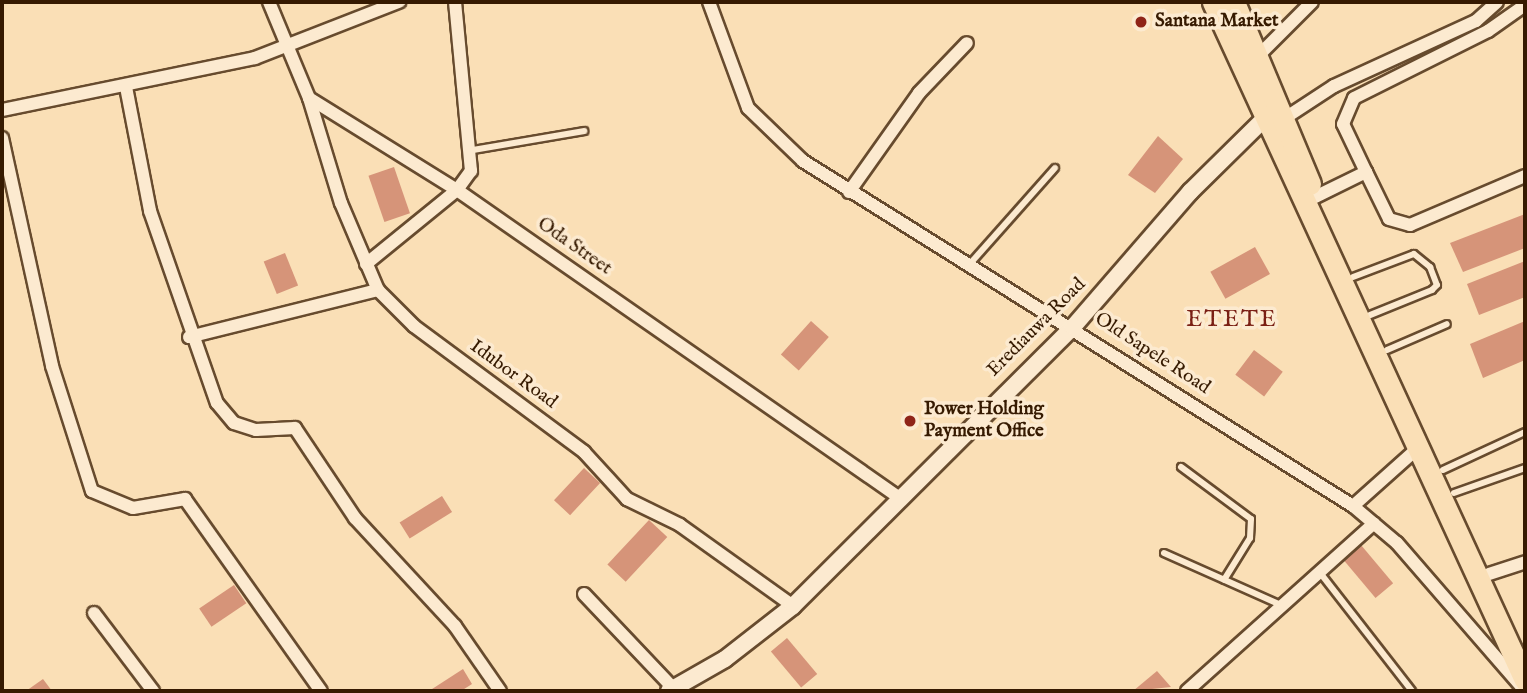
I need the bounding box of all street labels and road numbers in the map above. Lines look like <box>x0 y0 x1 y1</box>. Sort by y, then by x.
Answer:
street label: Oda Street <box>532 213 616 281</box>
street label: Erediauwa Road <box>983 274 1091 382</box>
street label: Old Sapele Road <box>1090 308 1214 400</box>
street label: Idubor Road <box>465 336 561 414</box>

